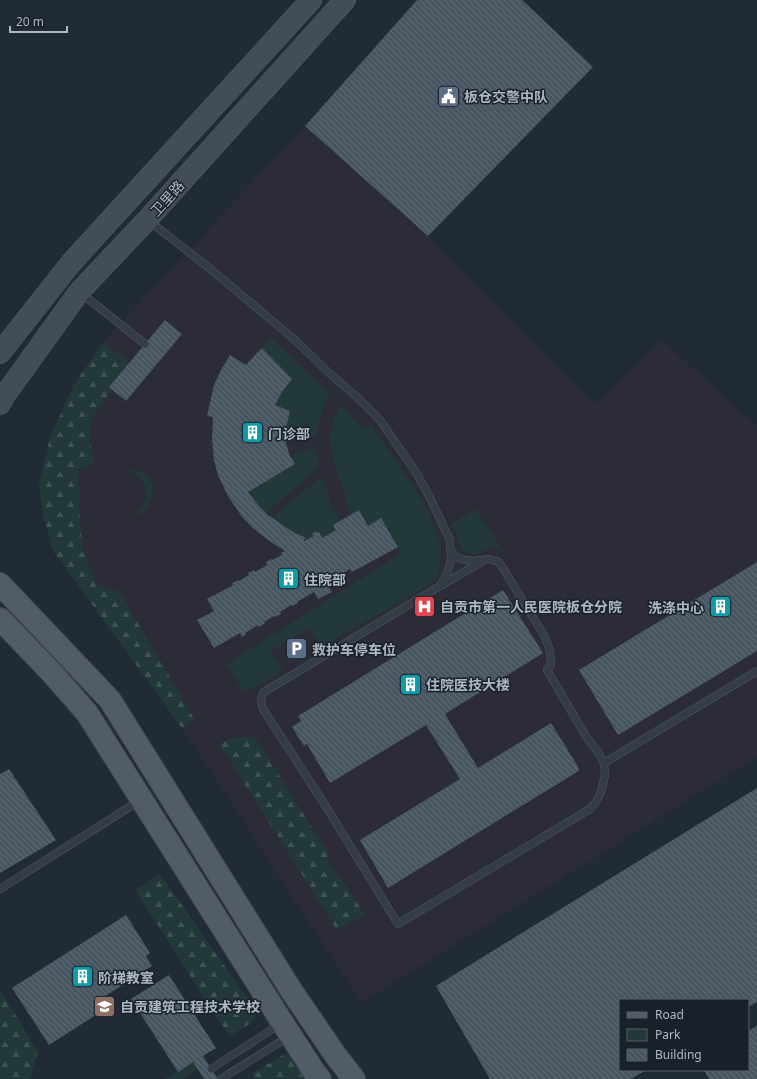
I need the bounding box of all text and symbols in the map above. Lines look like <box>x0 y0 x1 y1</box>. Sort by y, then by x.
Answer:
scale bar <box>10 8 67 34</box>
text: 20 m <box>16 13 44 30</box>
public building icon: 板仓交警中队 <box>435 83 461 109</box>
place label: 板仓交警中队 <box>464 87 548 106</box>
street label: 卫里路 <box>146 176 188 220</box>
building icon: 门诊部 <box>239 420 265 446</box>
place label: 门诊部 <box>268 424 310 443</box>
building icon: 住院部 <box>275 566 301 592</box>
place label: 住院部 <box>304 570 346 589</box>
hospital icon: 自贡市第一人民医院板仓分院 <box>412 593 438 619</box>
building icon: 洗涤中心 <box>707 594 733 620</box>
place label: 自贡市第一人民医院板仓分院 <box>440 597 622 616</box>
place label: 洗涤中心 <box>648 598 704 617</box>
parking icon: 救护车停车位 <box>283 636 309 662</box>
place label: 救护车停车位 <box>312 640 396 659</box>
building icon: 住院医技大楼 <box>398 671 424 697</box>
place label: 住院医技大楼 <box>426 675 510 694</box>
building icon: 阶梯教室 <box>69 964 95 990</box>
place label: 阶梯教室 <box>98 968 154 987</box>
school or university icon: 自贡建筑工程技术学校 <box>91 993 117 1019</box>
place label: 自贡建筑工程技术学校 <box>120 997 260 1016</box>
legend <box>619 999 749 1071</box>
text: Road <box>655 1006 684 1023</box>
text: Park <box>655 1026 681 1043</box>
text: Building <box>655 1046 702 1063</box>

